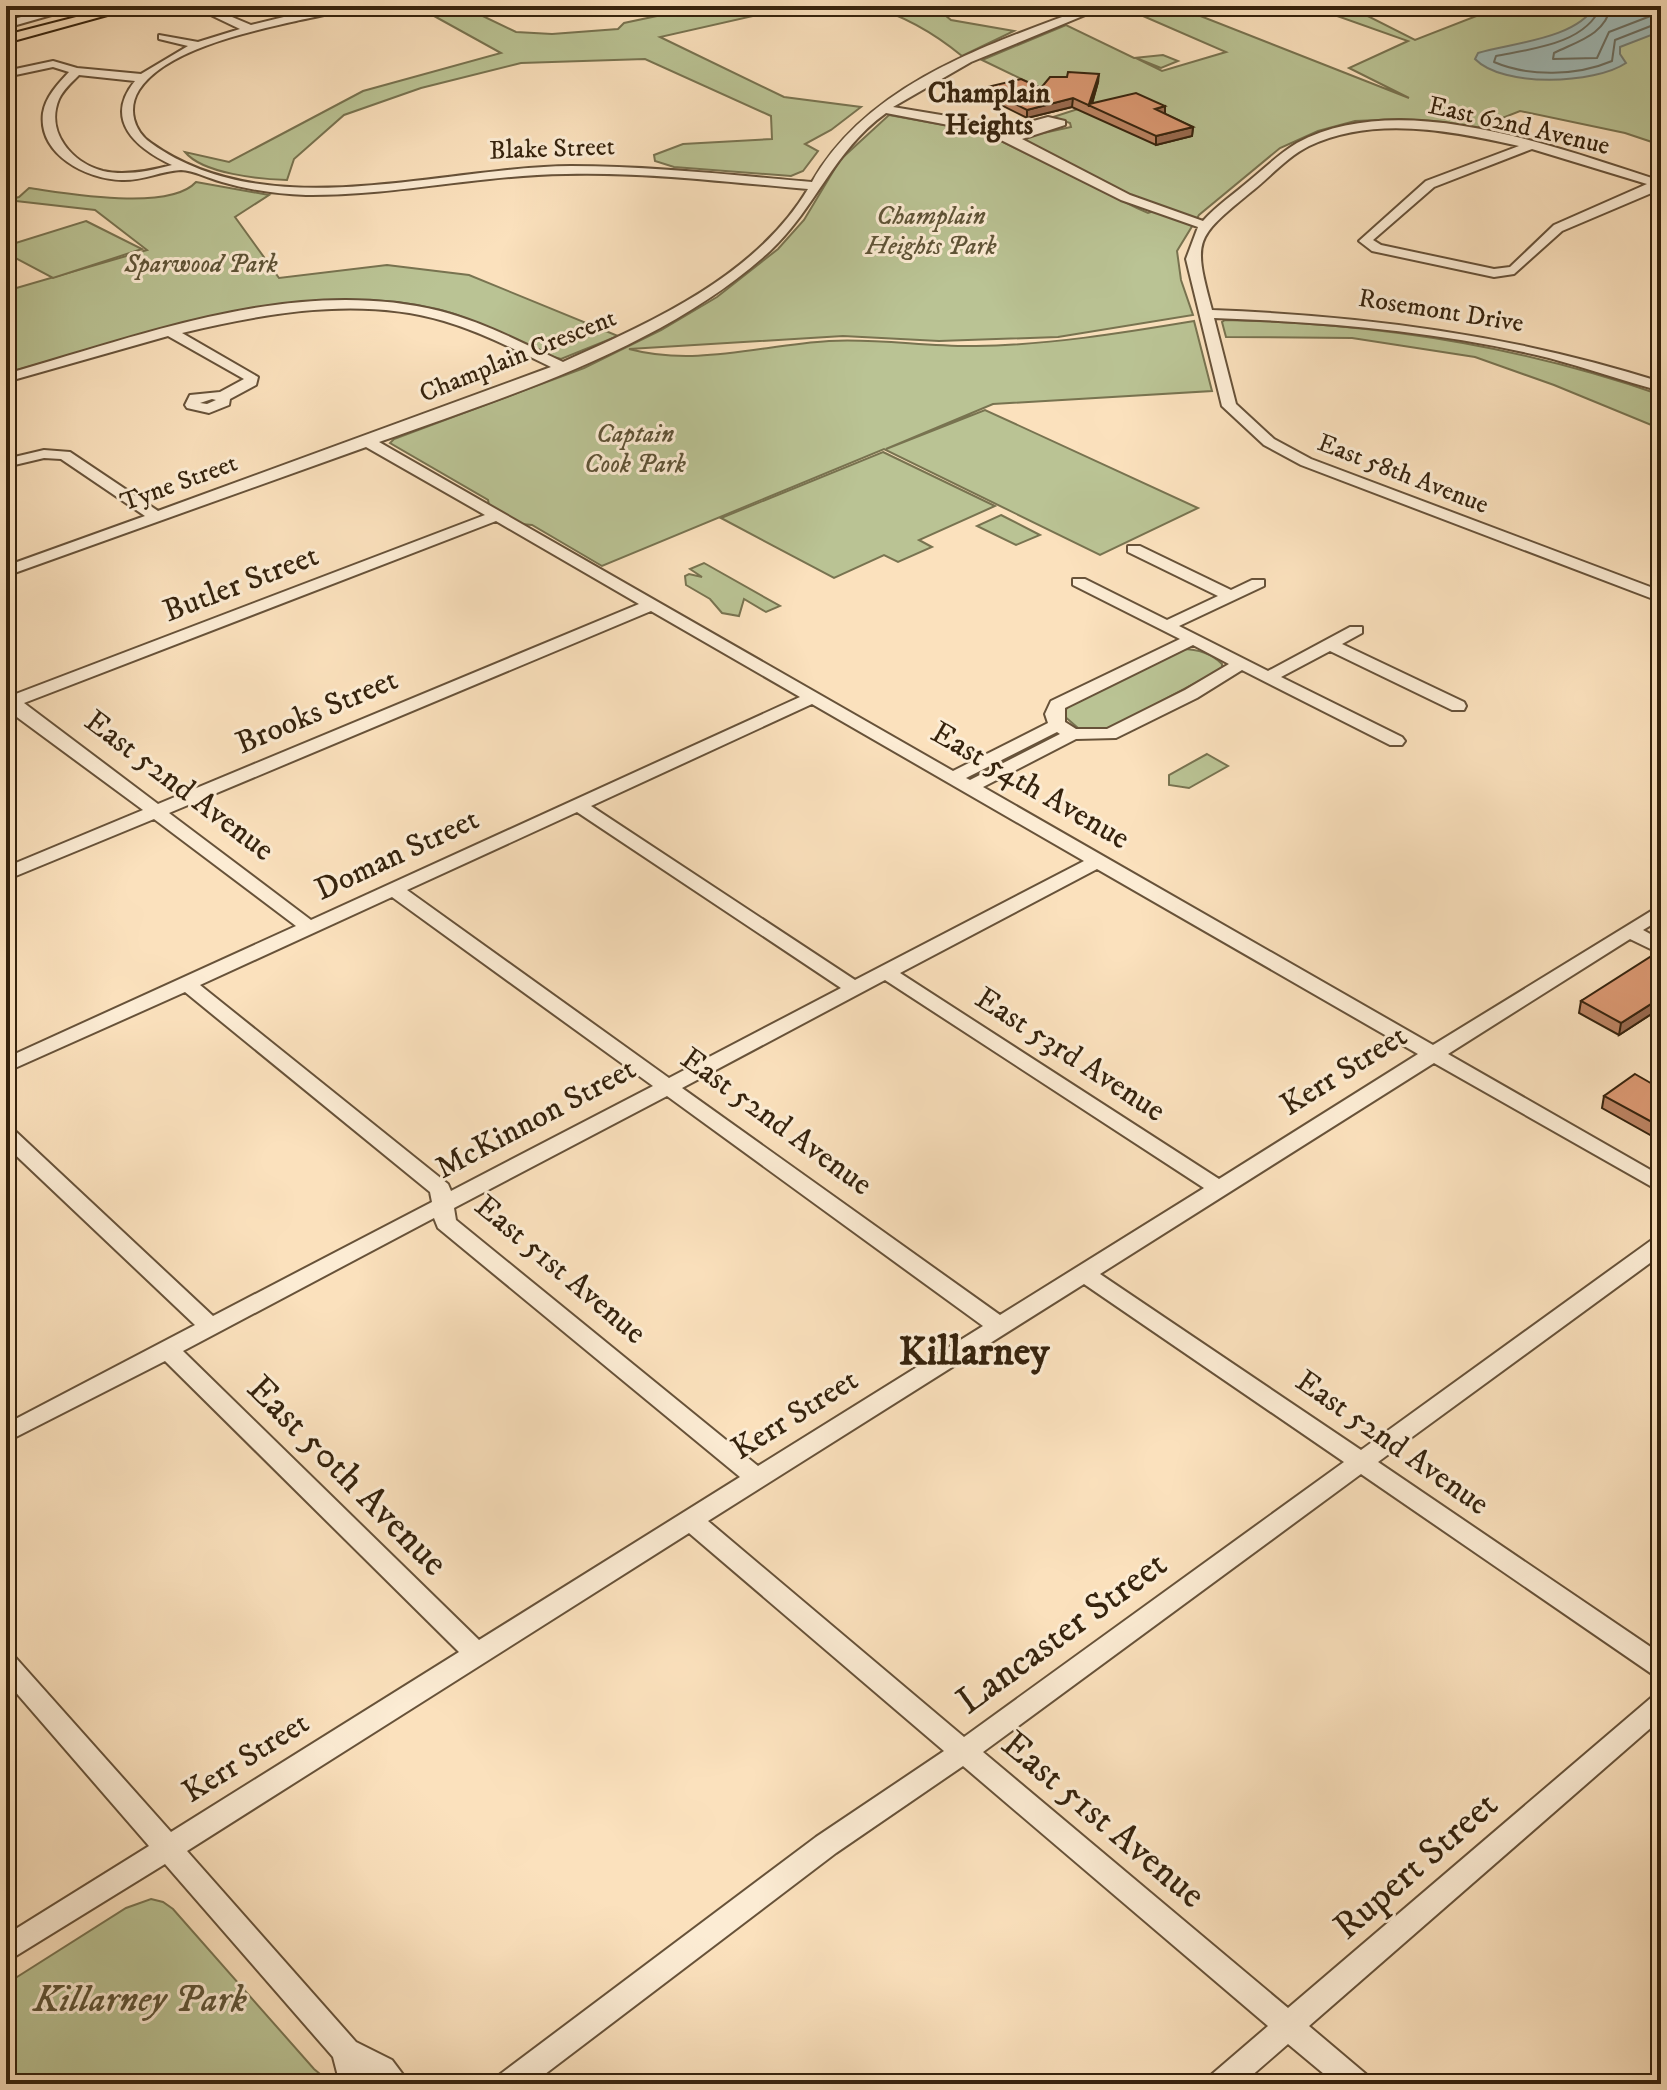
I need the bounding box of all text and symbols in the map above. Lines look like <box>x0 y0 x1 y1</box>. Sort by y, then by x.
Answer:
district label: Champlain Heights <box>928 76 1051 143</box>
street label: East 62nd Avenue <box>1425 89 1613 163</box>
street label: Blake Street <box>489 130 615 168</box>
park label: Champlain Heights Park <box>864 200 997 263</box>
park label: Sparwood Park <box>123 248 278 281</box>
street label: Rosemont Drive <box>1356 282 1526 340</box>
street label: Champlain Crescent <box>415 302 621 410</box>
park label: Captain Cook Park <box>584 418 686 481</box>
street label: East 58th Avenue <box>1313 426 1493 522</box>
street label: Tyne Street <box>116 447 242 519</box>
street label: Butler Street <box>158 536 324 632</box>
street label: Brooks Street <box>230 660 404 764</box>
street label: East 52nd Avenue <box>76 702 282 870</box>
street label: East 54th Avenue <box>924 713 1136 859</box>
street label: Doman Street <box>309 800 485 910</box>
street label: East 53rd Avenue <box>967 979 1173 1131</box>
street label: Kerr Street <box>1273 1016 1415 1126</box>
street label: East 52nd Avenue <box>672 1039 880 1205</box>
street label: McKinnon Street <box>429 1049 643 1189</box>
street label: East 51st Avenue <box>466 1187 654 1353</box>
district label: Killarney <box>899 1328 1050 1378</box>
street label: Kerr Street <box>724 1360 866 1470</box>
street label: East 52nd Avenue <box>1287 1361 1497 1525</box>
street label: East 50th Avenue <box>236 1365 458 1587</box>
street label: Lancaster Street <box>947 1541 1177 1725</box>
street label: Kerr Street <box>175 1703 317 1813</box>
street label: East 51st Avenue <box>991 1721 1215 1919</box>
street label: Rupert Street <box>1324 1781 1508 1951</box>
park label: Killarney Park <box>31 1976 247 2024</box>

